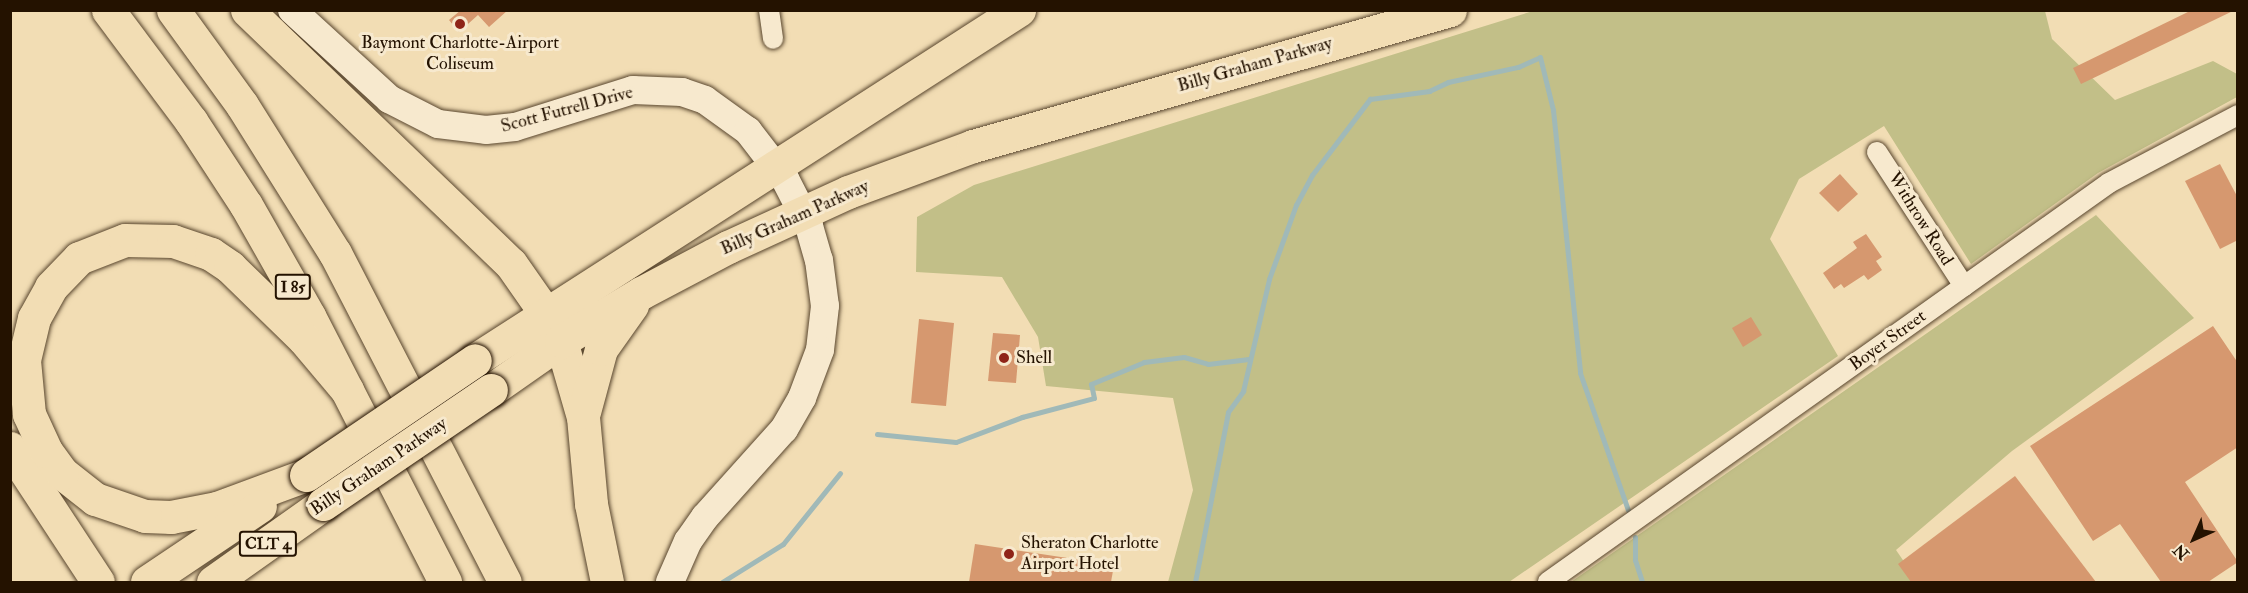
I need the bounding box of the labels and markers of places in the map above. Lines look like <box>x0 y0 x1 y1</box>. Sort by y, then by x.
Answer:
marker: Baymont Charlotte-Airport Coliseum <box>453 17 467 31</box>
place label: Baymont Charlotte-Airport Coliseum <box>361 33 559 76</box>
place label: Shell <box>1016 347 1052 369</box>
marker: Shell <box>997 351 1011 365</box>
place label: Sheraton Charlotte Airport Hotel <box>1021 533 1159 576</box>
marker: Sheraton Charlotte Airport Hotel <box>1002 547 1016 561</box>

